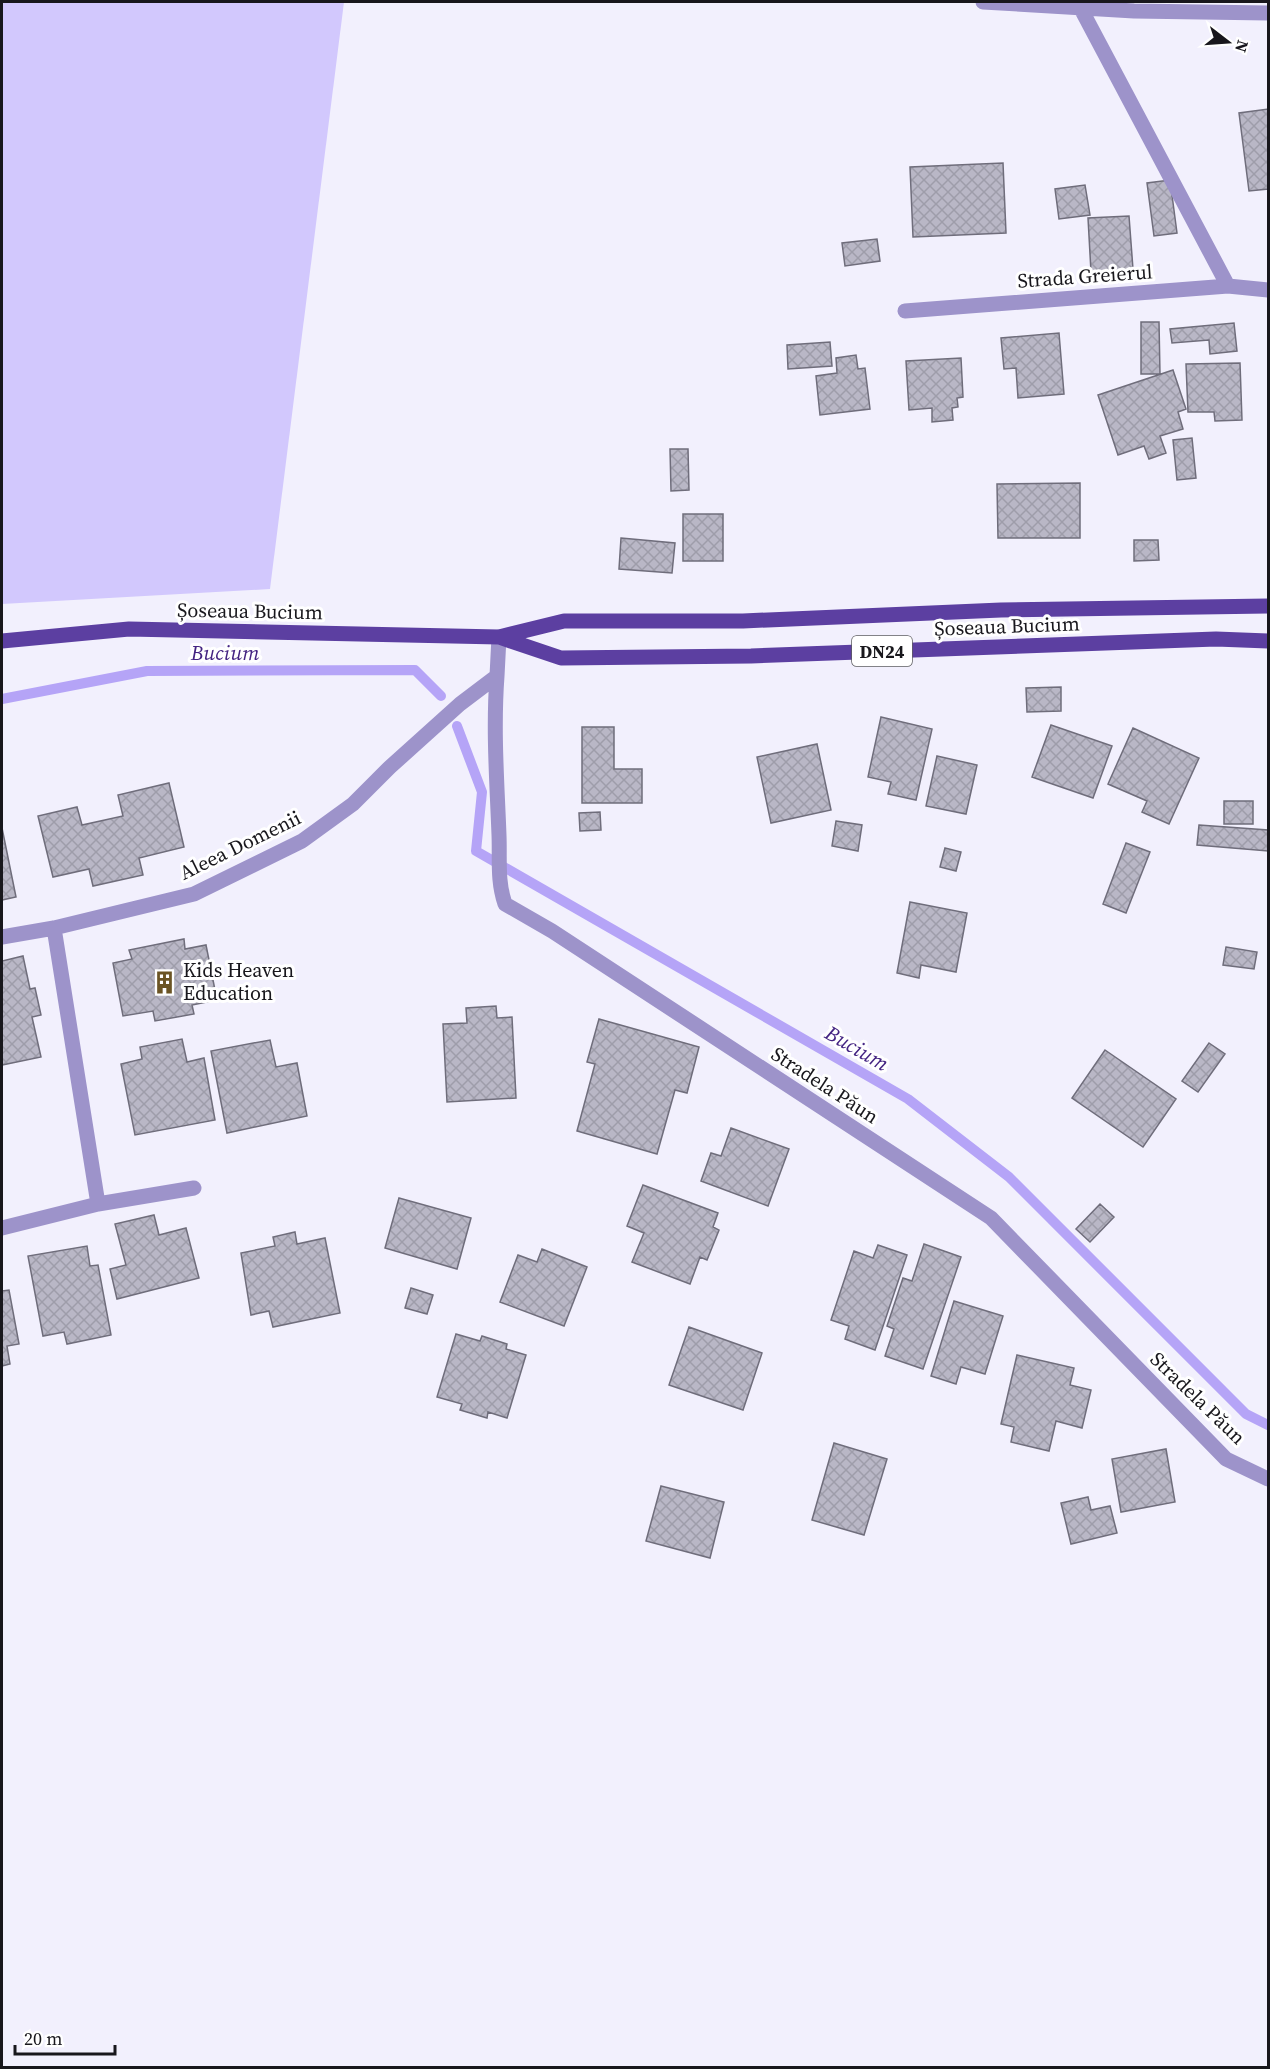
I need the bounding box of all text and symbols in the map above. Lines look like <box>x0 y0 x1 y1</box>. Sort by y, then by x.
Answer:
north arrow <box>1198 12 1258 72</box>
text: N <box>1230 38 1255 56</box>
street label: Strada Greierul <box>1017 257 1153 295</box>
street label: Șoseaua Bucium <box>177 596 323 626</box>
street label: Șoseaua Bucium <box>934 609 1080 643</box>
road number: DN24 <box>852 636 912 666</box>
water label: Bucium <box>190 638 259 667</box>
street label: Aleea Domenii <box>175 804 305 886</box>
place label: Kids Heaven Education <box>183 956 294 1007</box>
building icon: Kids Heaven Education <box>152 969 178 995</box>
water label: Bucium <box>819 1018 894 1078</box>
street label: Stradela Păun <box>766 1040 884 1130</box>
street label: Stradela Păun <box>1144 1345 1252 1451</box>
scale bar <box>15 2018 116 2056</box>
text: 20 m <box>24 2026 62 2051</box>

